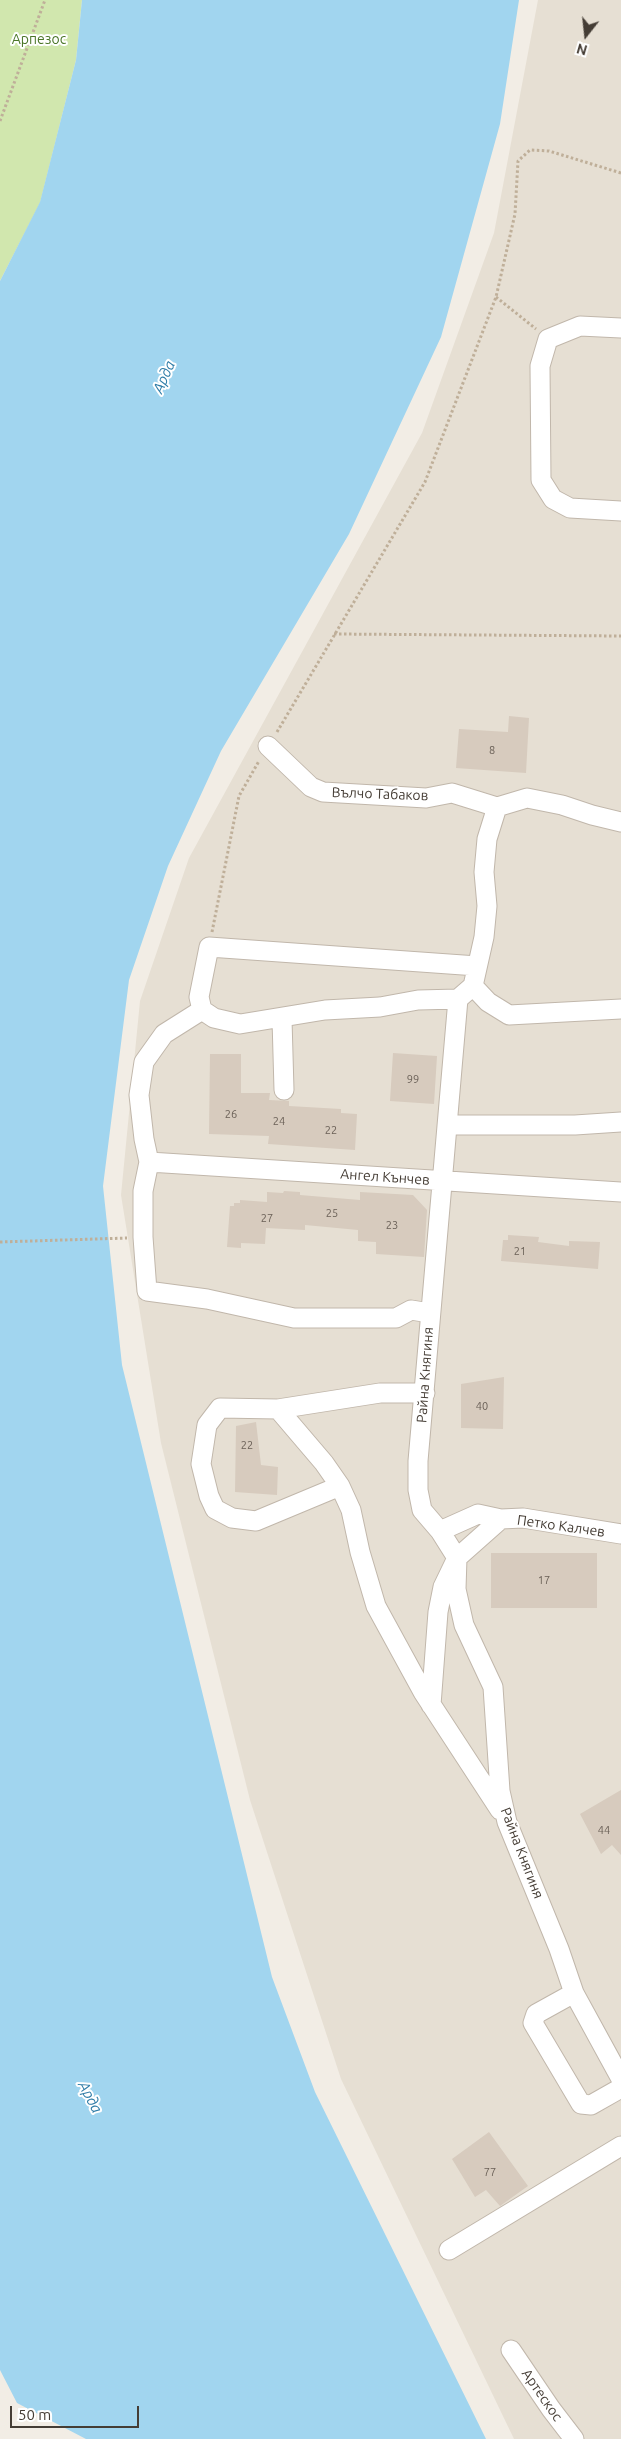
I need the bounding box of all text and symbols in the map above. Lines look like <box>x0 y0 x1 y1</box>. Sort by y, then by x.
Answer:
north arrow <box>561 10 611 60</box>
park label: Арпезос <box>12 31 66 47</box>
text: N <box>575 40 589 59</box>
water label: Арда <box>149 358 179 396</box>
house number: 8 <box>489 743 495 757</box>
street label: Вълчо Табаков <box>331 784 429 804</box>
house number: 99 <box>407 1072 419 1086</box>
house number: 26 <box>225 1107 237 1121</box>
house number: 24 <box>273 1114 285 1128</box>
house number: 22 <box>325 1123 337 1137</box>
street label: Ангел Кънчев <box>340 1165 430 1189</box>
house number: 25 <box>326 1206 338 1220</box>
house number: 27 <box>261 1211 273 1225</box>
house number: 23 <box>386 1218 398 1232</box>
house number: 21 <box>514 1244 526 1258</box>
street label: Райна Княгиня <box>413 1326 437 1424</box>
house number: 40 <box>476 1399 488 1413</box>
house number: 22 <box>241 1438 253 1452</box>
street label: Петко Калчев <box>516 1512 606 1540</box>
house number: 17 <box>538 1573 550 1587</box>
street label: Райна Княгиня <box>497 1805 547 1901</box>
house number: 44 <box>598 1823 610 1837</box>
water label: Арда <box>74 2078 106 2116</box>
house number: 77 <box>484 2165 496 2179</box>
street label: Артескос <box>518 2366 566 2424</box>
scale bar <box>12 2396 141 2428</box>
text: 50 m <box>18 2406 51 2423</box>

